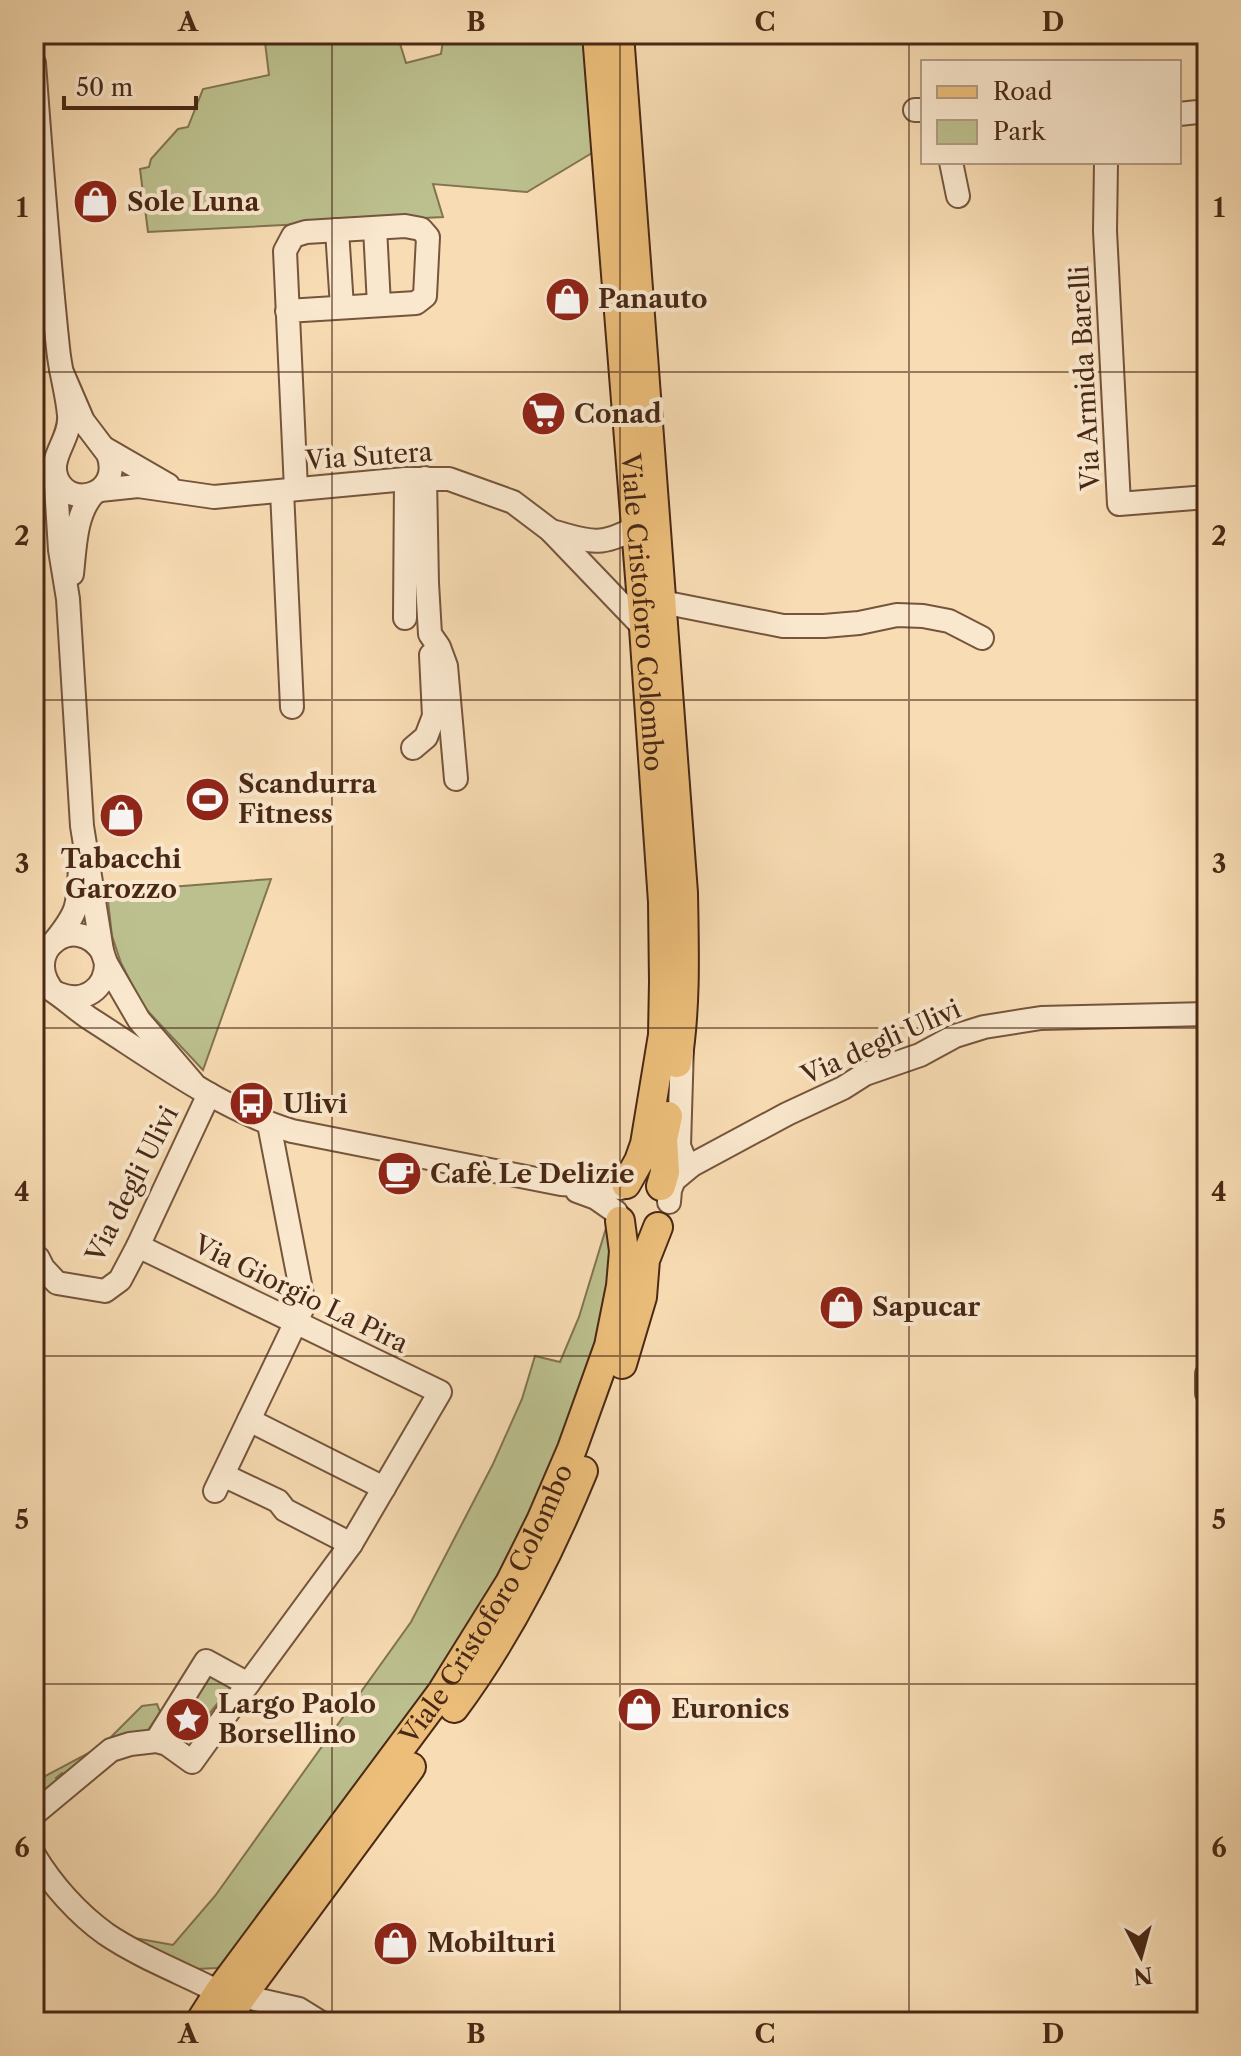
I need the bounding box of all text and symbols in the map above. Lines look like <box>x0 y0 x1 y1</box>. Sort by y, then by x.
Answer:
text: A <box>177 6 199 38</box>
text: B <box>466 6 486 38</box>
text: C <box>755 6 775 38</box>
text: D <box>1042 6 1064 38</box>
scale bar <box>64 60 196 110</box>
legend <box>921 60 1181 164</box>
text: 50 m <box>76 73 133 102</box>
text: Road <box>993 77 1053 106</box>
text: Park <box>993 117 1046 146</box>
shop icon: Sole Luna <box>72 178 120 226</box>
place label: Sole Luna <box>127 186 260 218</box>
text: 1 <box>16 192 28 224</box>
text: 1 <box>1213 192 1225 224</box>
street label: Via Armida Barelli <box>1063 265 1107 492</box>
shop icon: Panauto <box>543 275 591 323</box>
place label: Panauto <box>598 283 707 315</box>
supermarket icon: Conad <box>519 390 567 438</box>
place label: Conad <box>574 398 662 430</box>
street label: Via Sutera <box>304 436 434 476</box>
street label: Viale Cristoforo Colombo <box>614 451 670 772</box>
text: 2 <box>14 520 30 552</box>
text: 2 <box>1211 520 1227 552</box>
place label: Scandurra Fitness <box>238 768 378 830</box>
sports icon: Scandurra Fitness <box>183 775 231 823</box>
shop icon: Tabacchi Garozzo <box>97 792 145 840</box>
place label: Tabacchi Garozzo <box>61 843 181 905</box>
text: 3 <box>15 848 29 880</box>
text: 3 <box>1212 848 1226 880</box>
street label: Via degli Ulivi <box>795 993 966 1092</box>
bus stop icon: Ulivi <box>228 1080 276 1128</box>
place label: Ulivi <box>283 1088 348 1120</box>
street label: Via degli Ulivi <box>78 1100 185 1268</box>
cafe icon: Cafè Le Delizie <box>375 1150 423 1198</box>
place label: Cafè Le Delizie <box>430 1158 635 1190</box>
text: 4 <box>14 1176 30 1208</box>
text: 4 <box>1211 1176 1227 1208</box>
street label: Via Giorgio La Pira <box>188 1228 413 1360</box>
shop icon: Sapucar <box>817 1283 865 1331</box>
place label: Sapucar <box>872 1291 981 1323</box>
street label: Viale Cristoforo Colombo <box>392 1459 580 1751</box>
text: 5 <box>15 1504 29 1536</box>
text: 5 <box>1212 1504 1226 1536</box>
shop icon: Euronics <box>616 1685 664 1733</box>
place label: Largo Paolo Borsellino <box>218 1688 376 1750</box>
place label: Euronics <box>671 1693 789 1725</box>
place icon: Largo Paolo Borsellino <box>163 1695 211 1743</box>
text: 6 <box>14 1832 30 1864</box>
text: 6 <box>1211 1832 1227 1864</box>
north arrow <box>1101 1916 1181 1996</box>
shop icon: Mobilturi <box>372 1919 420 1967</box>
place label: Mobilturi <box>427 1927 556 1959</box>
text: N <box>1132 1961 1154 1990</box>
text: A <box>177 2018 199 2050</box>
text: B <box>466 2018 486 2050</box>
text: C <box>755 2018 775 2050</box>
text: D <box>1042 2018 1064 2050</box>

